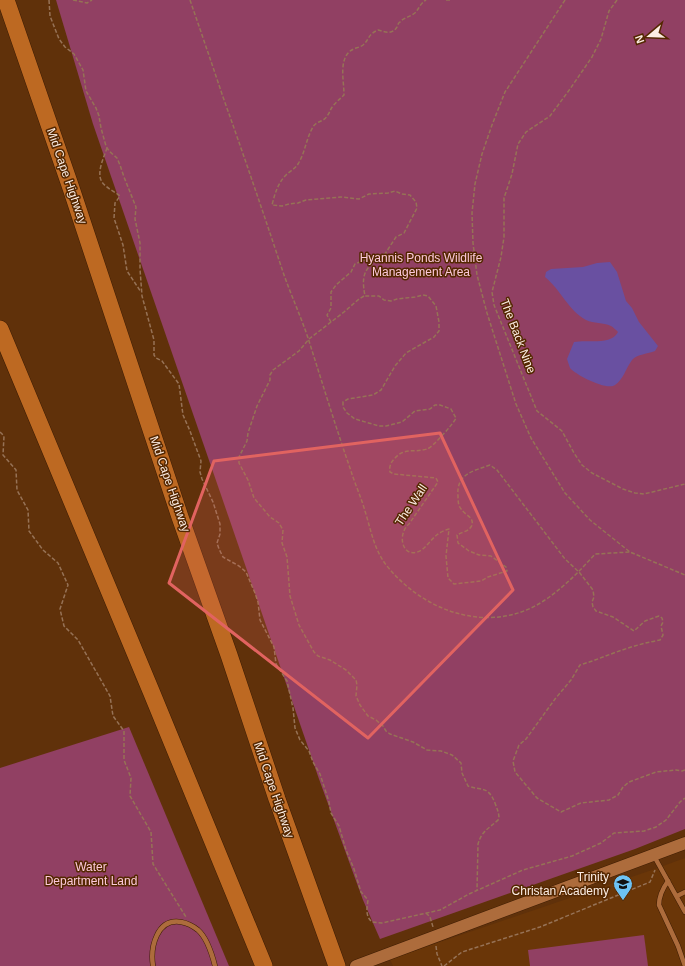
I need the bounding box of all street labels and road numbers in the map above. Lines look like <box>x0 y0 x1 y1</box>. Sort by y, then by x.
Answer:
street label: Mid Cape Highway <box>44 126 90 226</box>
street label: The Back Nine <box>497 297 539 376</box>
street label: Mid Cape Highway <box>147 434 193 534</box>
street label: The Wall <box>392 482 430 528</box>
street label: Mid Cape Highway <box>251 740 297 840</box>

